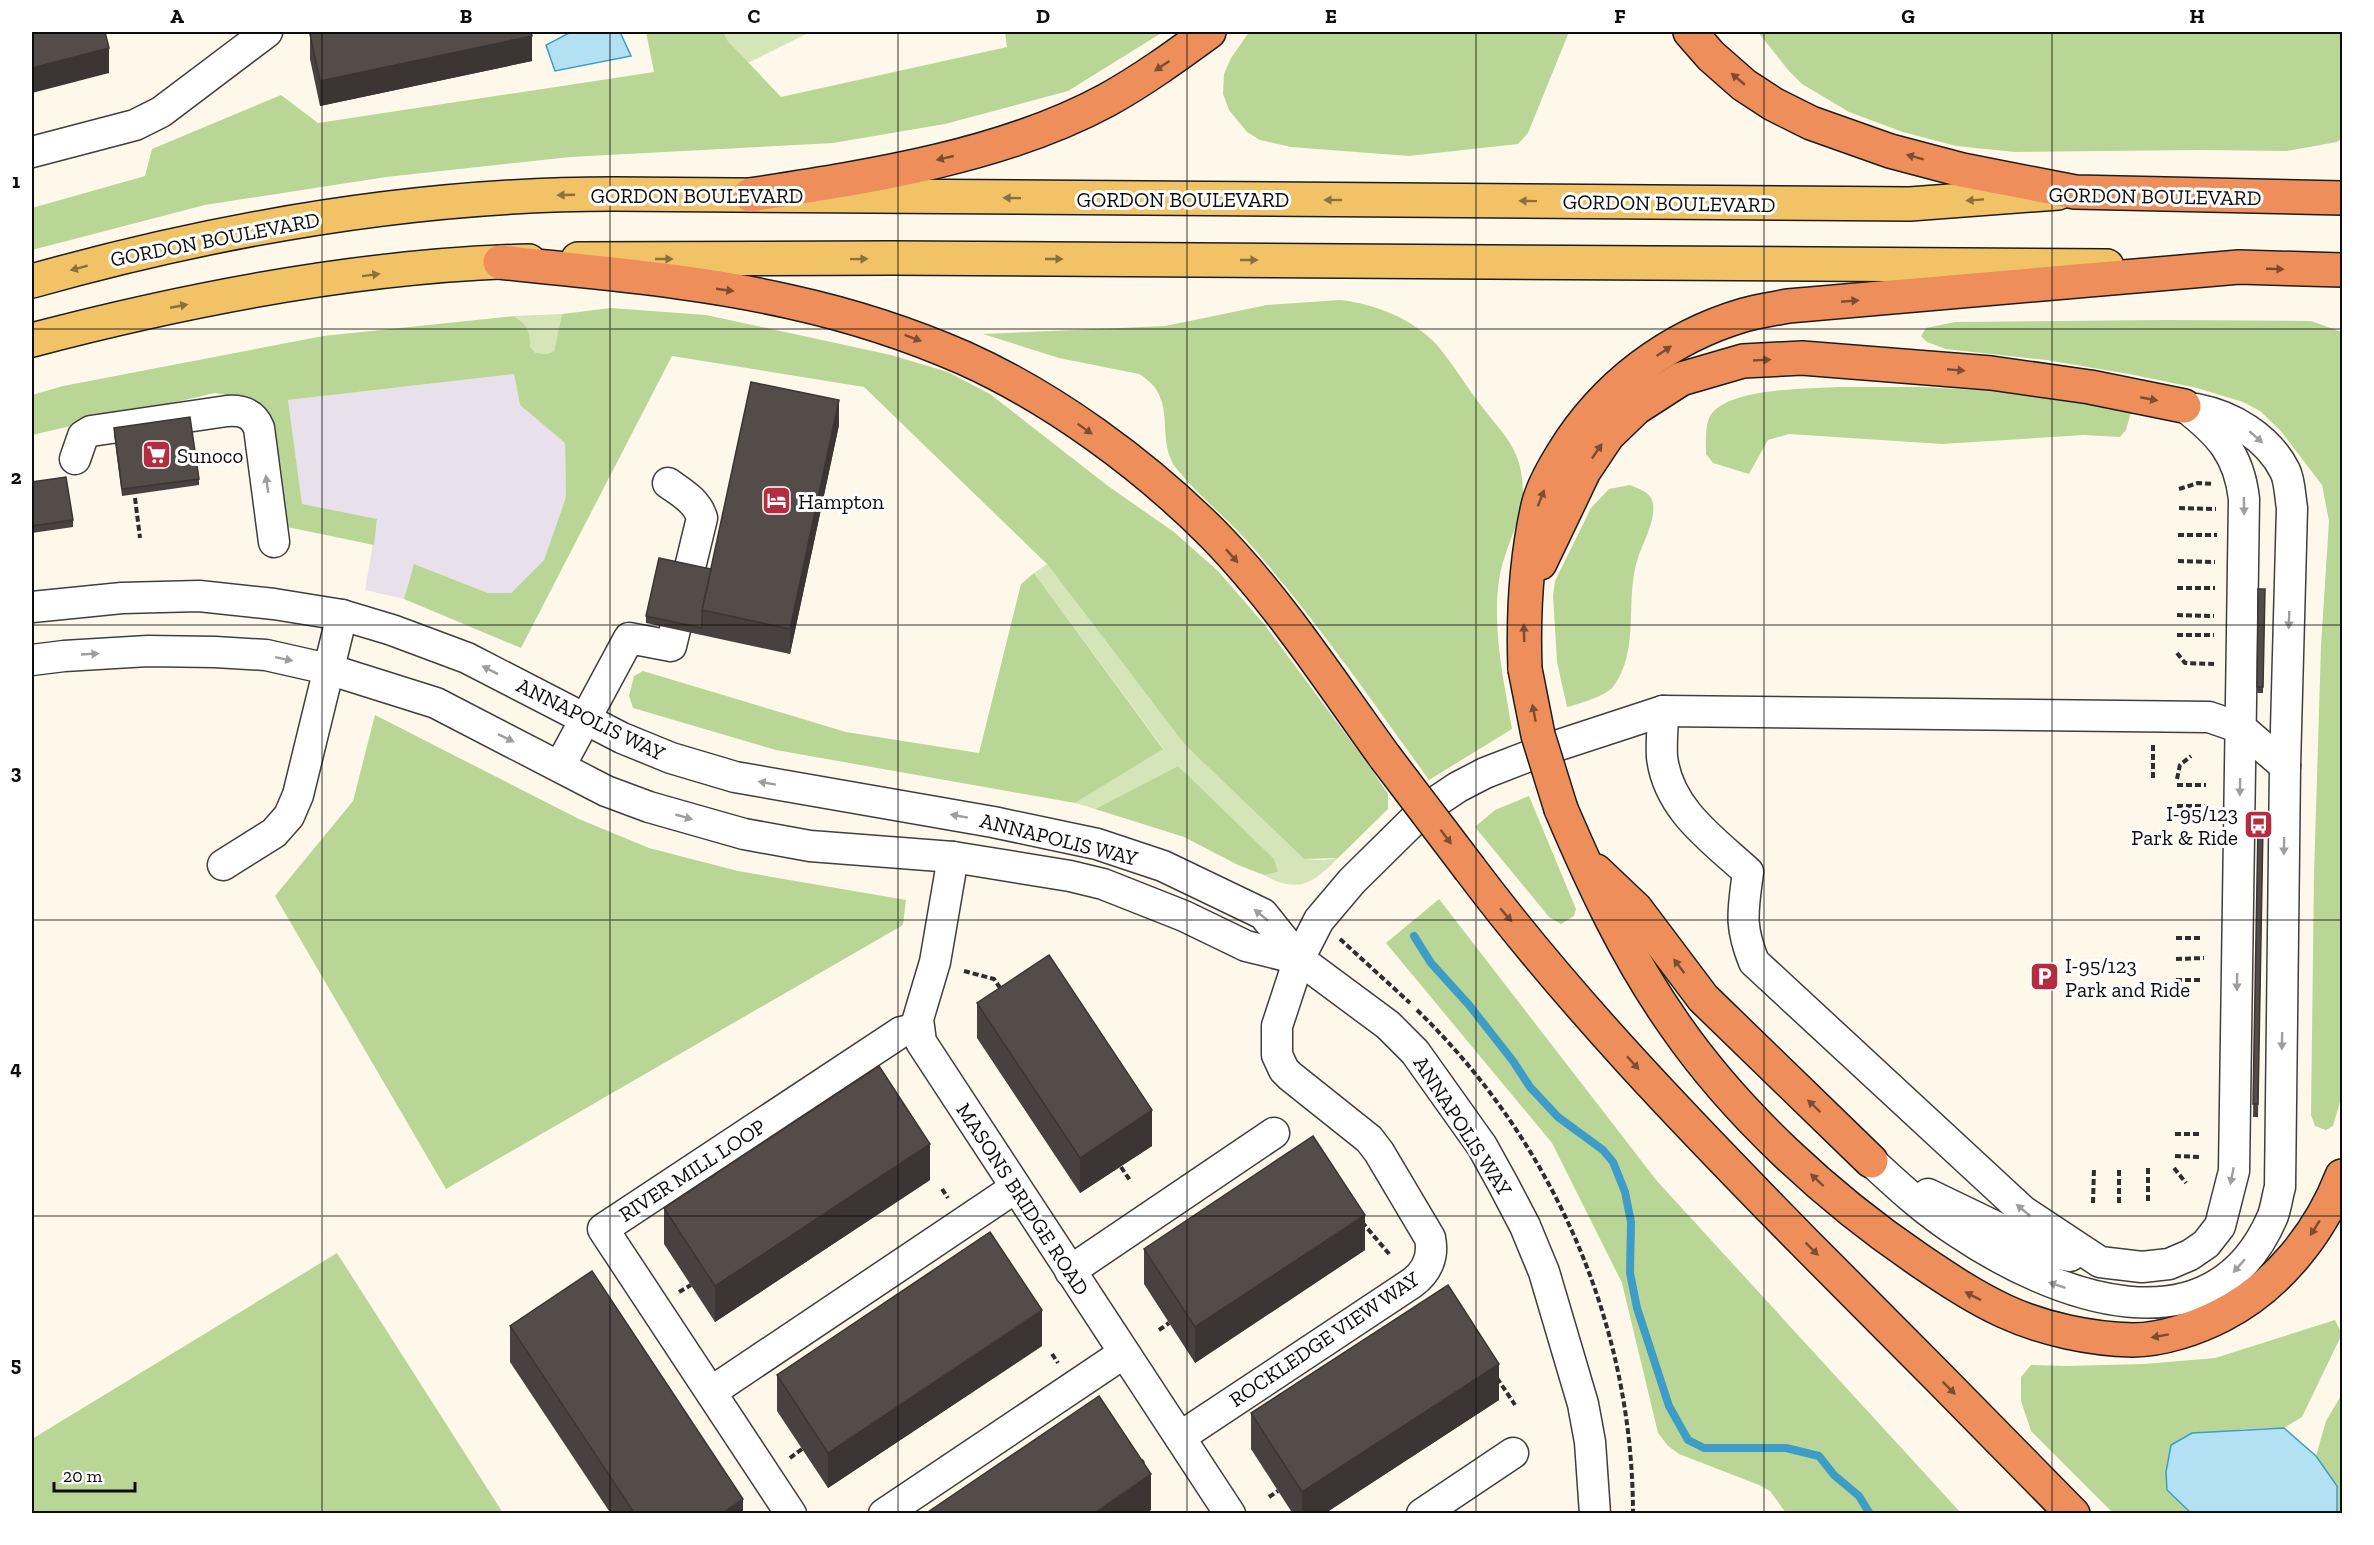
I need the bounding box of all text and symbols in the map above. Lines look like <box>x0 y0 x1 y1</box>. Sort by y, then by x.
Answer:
text: A <box>170 4 184 28</box>
text: B <box>460 4 472 28</box>
text: C <box>748 4 761 28</box>
text: D <box>1036 4 1050 28</box>
text: E <box>1325 4 1337 28</box>
text: F <box>1614 4 1626 28</box>
text: G <box>1901 4 1915 28</box>
text: H <box>2189 4 2205 28</box>
one-way arrow <box>1154 60 1170 71</box>
one-way arrow <box>1730 73 1746 86</box>
one-way arrow <box>1906 152 1924 162</box>
one-way arrow <box>935 154 954 163</box>
text: 1 <box>12 169 20 193</box>
street label: GORDON BOULEVARD <box>2048 182 2262 210</box>
street label: GORDON BOULEVARD <box>591 183 803 208</box>
street label: GORDON BOULEVARD <box>1077 187 1289 212</box>
street label: GORDON BOULEVARD <box>1562 189 1776 217</box>
one-way arrow <box>556 191 575 200</box>
one-way arrow <box>1002 193 1021 202</box>
one-way arrow <box>1323 195 1342 205</box>
one-way arrow <box>1965 195 1984 204</box>
one-way arrow <box>1518 197 1537 206</box>
street label: GORDON BOULEVARD <box>108 206 322 272</box>
one-way arrow <box>654 254 673 264</box>
one-way arrow <box>849 254 868 263</box>
one-way arrow <box>1044 254 1063 264</box>
one-way arrow <box>1239 255 1258 265</box>
one-way arrow <box>70 264 88 273</box>
one-way arrow <box>2266 264 2285 273</box>
one-way arrow <box>362 270 381 279</box>
one-way arrow <box>715 286 734 295</box>
one-way arrow <box>1840 296 1859 305</box>
one-way arrow <box>169 301 188 310</box>
one-way arrow <box>905 334 923 344</box>
one-way arrow <box>1656 346 1672 357</box>
one-way arrow <box>1752 355 1771 364</box>
one-way arrow <box>1947 365 1966 375</box>
one-way arrow <box>2140 395 2159 404</box>
one-way arrow <box>1077 423 1093 435</box>
one-way arrow <box>2248 430 2263 443</box>
supermarket icon: Sunoco <box>140 439 172 471</box>
place label: Sunoco <box>177 443 243 468</box>
one-way arrow <box>1592 443 1603 459</box>
text: 2 <box>11 465 22 489</box>
one-way arrow <box>262 475 271 494</box>
hotel icon: Hampton <box>761 485 793 517</box>
place label: Hampton <box>798 489 884 514</box>
one-way arrow <box>1537 489 1547 507</box>
one-way arrow <box>2239 496 2249 515</box>
one-way arrow <box>1225 549 1239 563</box>
one-way arrow <box>2284 610 2294 629</box>
one-way arrow <box>1519 624 1529 643</box>
one-way arrow <box>80 650 99 659</box>
one-way arrow <box>275 655 293 665</box>
one-way arrow <box>481 666 499 676</box>
street label: ANNAPOLIS WAY <box>513 672 669 766</box>
one-way arrow <box>1529 703 1538 722</box>
one-way arrow <box>498 733 515 743</box>
text: 3 <box>11 760 22 784</box>
one-way arrow <box>2235 777 2245 796</box>
one-way arrow <box>757 778 776 787</box>
place label: I-95/123 Park & Ride <box>2131 801 2238 850</box>
street label: ANNAPOLIS WAY <box>978 807 1141 871</box>
bus stop icon: I-95/123 Park & Ride <box>2243 809 2275 841</box>
one-way arrow <box>949 811 968 820</box>
one-way arrow <box>675 813 693 822</box>
one-way arrow <box>1440 830 1452 845</box>
one-way arrow <box>2279 836 2289 855</box>
one-way arrow <box>1499 907 1512 922</box>
one-way arrow <box>1253 909 1269 922</box>
place label: I-95/123 Park and Ride <box>2065 953 2190 1002</box>
one-way arrow <box>1673 958 1685 973</box>
parking icon: I-95/123 Park and Ride <box>2028 961 2060 993</box>
one-way arrow <box>2232 972 2242 991</box>
one-way arrow <box>2277 1031 2286 1050</box>
street label: ANNAPOLIS WAY <box>1408 1051 1518 1201</box>
one-way arrow <box>1626 1055 1639 1070</box>
text: 4 <box>10 1056 22 1080</box>
street label: MASONS BRIDGE ROAD <box>951 1098 1095 1300</box>
one-way arrow <box>1806 1099 1821 1113</box>
street label: RIVER MILL LOOP <box>614 1113 770 1227</box>
one-way arrow <box>2227 1167 2236 1186</box>
one-way arrow <box>1809 1173 1824 1187</box>
one-way arrow <box>2016 1204 2031 1217</box>
one-way arrow <box>2310 1219 2321 1236</box>
one-way arrow <box>1804 1241 1818 1255</box>
one-way arrow <box>2233 1258 2246 1273</box>
street label: ROCKLEDGE VIEW WAY <box>1224 1266 1424 1412</box>
one-way arrow <box>2048 1280 2066 1289</box>
one-way arrow <box>1965 1291 1982 1301</box>
one-way arrow <box>2151 1332 2170 1341</box>
text: 5 <box>11 1352 21 1376</box>
one-way arrow <box>1941 1380 1955 1394</box>
scale bar <box>54 1455 135 1493</box>
text: 20 m <box>63 1465 103 1487</box>

